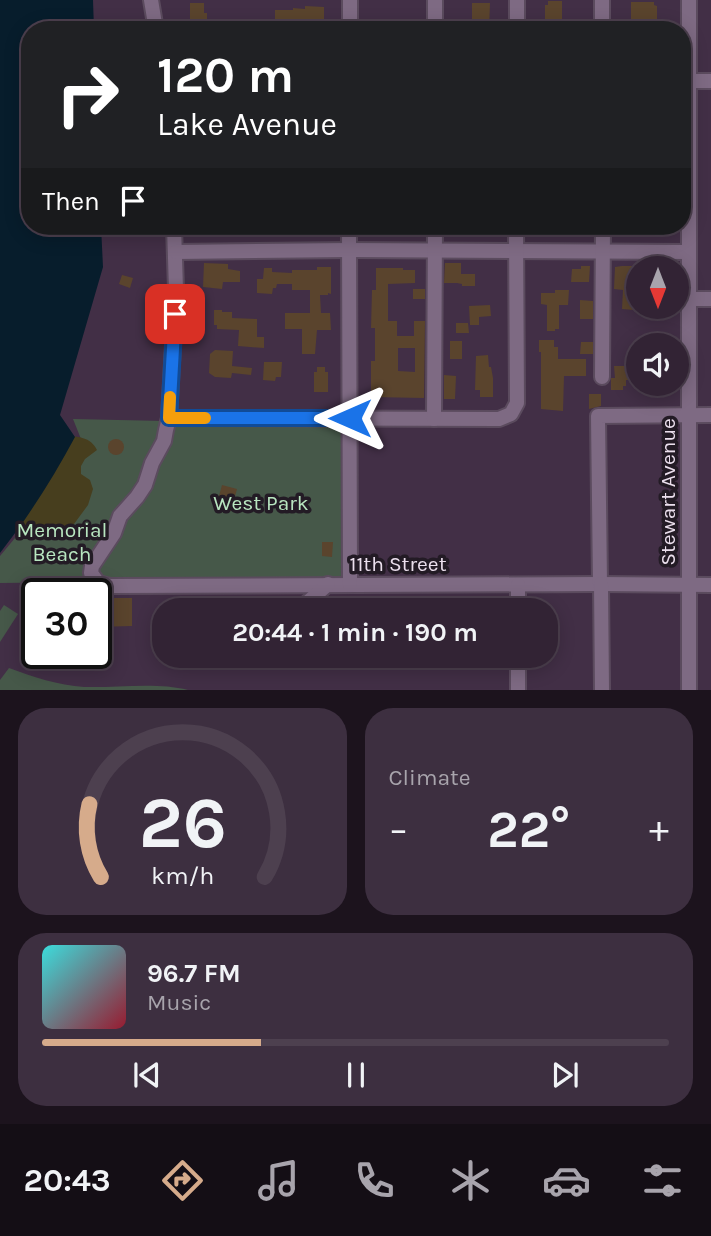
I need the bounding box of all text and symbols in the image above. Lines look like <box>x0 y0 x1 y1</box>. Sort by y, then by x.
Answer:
text: 120 m <box>157 47 294 104</box>
icon: right <box>42 49 133 140</box>
text: Lake Avenue <box>157 106 337 143</box>
icon: arrive <box>114 182 152 220</box>
text: Then <box>42 186 100 217</box>
north arrow <box>626 256 690 318</box>
map controls <box>626 256 689 396</box>
pin <box>145 284 205 344</box>
icon: arrive <box>156 295 194 333</box>
button: sound <box>626 333 689 396</box>
position arrow <box>313 381 387 455</box>
street label: Stewart Avenue <box>656 418 680 566</box>
park label: West Park <box>213 491 309 515</box>
park label: Memorial Beach <box>17 518 107 566</box>
street label: 11th Street <box>349 552 447 576</box>
speed limit sign: 30 <box>21 578 112 669</box>
text: 20:44 · 1 min · 190 m <box>232 617 478 648</box>
text: Climate <box>389 764 471 791</box>
text: 26 <box>138 781 226 866</box>
text: 22° <box>487 799 570 860</box>
text: − <box>389 807 408 852</box>
text: + <box>649 807 669 852</box>
text: km/h <box>151 861 214 890</box>
text: 96.7 FM <box>147 958 241 989</box>
text: Music <box>147 989 211 1016</box>
icon: previous <box>128 1056 166 1094</box>
icon: pause <box>337 1056 375 1094</box>
icon: next <box>546 1056 584 1094</box>
icon: directions <box>158 1156 207 1205</box>
icon: music <box>254 1156 303 1205</box>
icon: phone <box>350 1156 399 1205</box>
icon: climate <box>446 1156 495 1205</box>
icon: car <box>542 1156 591 1205</box>
icon: filters <box>638 1156 687 1205</box>
text: 20:43 <box>24 1162 111 1199</box>

